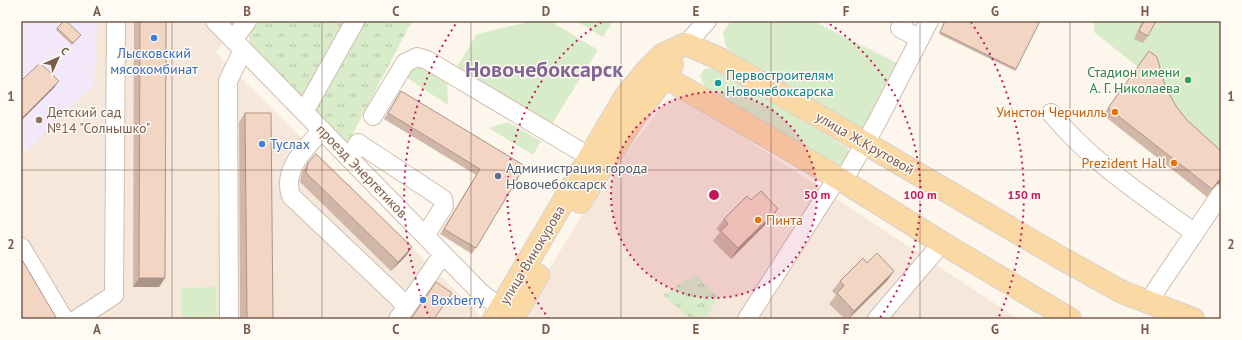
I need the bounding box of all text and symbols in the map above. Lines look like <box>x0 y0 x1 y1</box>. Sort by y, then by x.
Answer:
text: A <box>93 3 101 20</box>
text: B <box>243 3 251 20</box>
text: C <box>392 3 400 20</box>
text: D <box>542 3 550 20</box>
text: E <box>693 3 700 20</box>
text: F <box>843 3 850 20</box>
text: G <box>991 3 999 20</box>
text: H <box>1141 3 1149 20</box>
marker: Лысковский мясокомбинат <box>149 33 159 43</box>
north arrow <box>38 38 78 78</box>
text: С <box>58 44 72 58</box>
place label: Лысковский мясокомбинат <box>110 44 198 78</box>
district label: Новочебоксарск <box>465 55 623 83</box>
place label: Стадион имени А. Г. Николаева <box>1087 63 1180 97</box>
place label: Первостроителям Новочебоксарска <box>726 66 834 100</box>
marker: Стадион имени А. Г. Николаева <box>1183 75 1193 85</box>
marker: Первостроителям Новочебоксарска <box>713 78 723 88</box>
text: 1 <box>7 88 15 105</box>
text: 1 <box>1227 88 1235 105</box>
place label: Детский сад №14 "Солнышко" <box>47 103 151 137</box>
place label: Уинстон Черчилль <box>996 103 1107 121</box>
street label: улица Ж.Крутовой <box>812 107 918 179</box>
marker: Уинстон Черчилль <box>1110 107 1120 117</box>
marker: Детский сад №14 "Солнышко" <box>34 115 44 125</box>
street label: проезд Энергетиков <box>313 120 411 222</box>
place label: Туслах <box>270 135 310 153</box>
marker: Туслах <box>257 139 267 149</box>
place label: Prezident Hall <box>1082 154 1166 172</box>
marker: Prezident Hall <box>1169 158 1179 168</box>
place label: Администрация города Новочебоксарск <box>506 159 647 193</box>
marker: Администрация города Новочебоксарск <box>493 171 503 181</box>
text: 50 m <box>804 187 830 202</box>
text: 100 m <box>903 187 937 202</box>
text: 150 m <box>1007 187 1041 202</box>
centre of rings <box>707 188 721 202</box>
street label: улица Винокурова <box>495 202 569 308</box>
place label: Пинта <box>766 211 803 229</box>
marker: Пинта <box>753 215 763 225</box>
text: 2 <box>7 236 15 253</box>
text: 2 <box>1227 236 1235 253</box>
place label: Boxberry <box>431 291 485 309</box>
marker: Boxberry <box>418 295 428 305</box>
text: A <box>93 321 101 338</box>
text: B <box>243 321 251 338</box>
text: C <box>392 321 400 338</box>
text: D <box>542 321 550 338</box>
text: E <box>693 321 700 338</box>
text: F <box>843 321 850 338</box>
text: G <box>991 321 999 338</box>
text: H <box>1141 321 1149 338</box>

